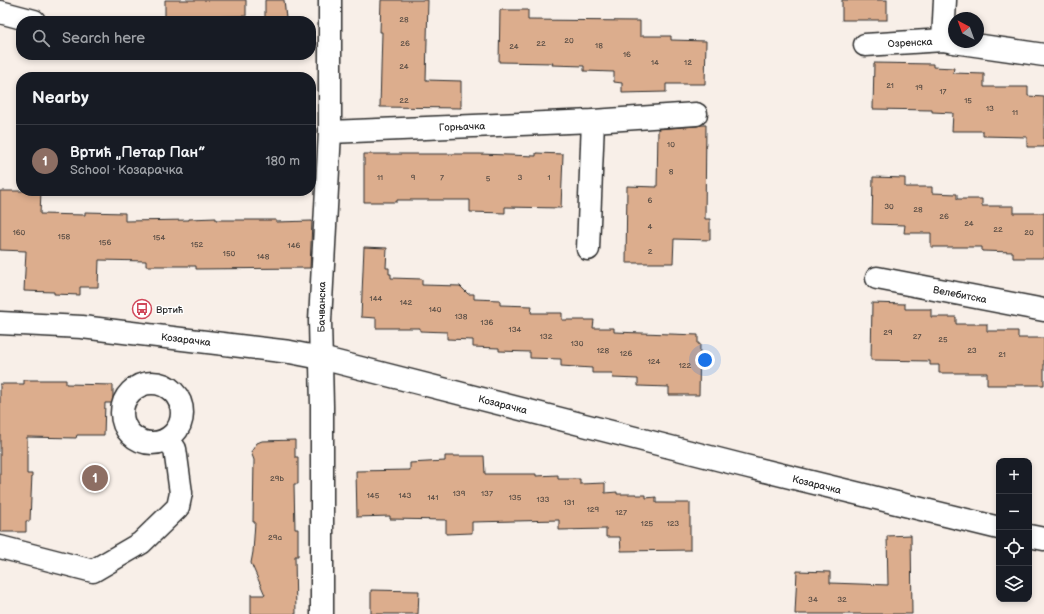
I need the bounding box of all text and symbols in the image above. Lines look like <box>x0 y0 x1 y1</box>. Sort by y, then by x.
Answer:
north arrow <box>948 12 984 48</box>
house number: 28 <box>399 15 409 24</box>
search box <box>16 16 316 60</box>
icon: search <box>30 27 52 49</box>
text: Search here <box>62 29 145 48</box>
house number: 20 <box>564 36 574 45</box>
street label: Озренска <box>887 36 933 50</box>
house number: 26 <box>400 39 410 48</box>
house number: 22 <box>536 39 546 48</box>
house number: 18 <box>595 41 603 50</box>
house number: 24 <box>509 42 519 51</box>
house number: 16 <box>623 50 631 59</box>
house number: 14 <box>651 58 659 67</box>
house number: 12 <box>684 58 692 67</box>
house number: 24 <box>399 62 409 71</box>
house number: 21 <box>886 81 894 90</box>
house number: 19 <box>915 83 923 92</box>
house number: 17 <box>939 87 947 96</box>
text: Nearby <box>32 88 89 108</box>
house number: 22 <box>399 96 409 105</box>
house number: 15 <box>964 96 972 105</box>
house number: 13 <box>986 104 994 113</box>
house number: 11 <box>1012 108 1018 117</box>
street label: Горњачка <box>439 120 486 134</box>
house number: 10 <box>667 140 675 149</box>
text: Вртић „Петар Пан” <box>70 143 205 162</box>
text: 1 <box>42 153 48 169</box>
text: 180 m <box>265 153 300 169</box>
text: School · Козарачка <box>70 162 183 178</box>
house number: 8 <box>669 167 674 176</box>
house number: 11 <box>377 173 383 182</box>
house number: 9 <box>411 173 416 182</box>
house number: 7 <box>440 173 444 182</box>
house number: 3 <box>518 173 523 182</box>
house number: 1 <box>547 173 551 182</box>
house number: 5 <box>486 174 491 183</box>
house number: 6 <box>648 196 653 205</box>
house number: 30 <box>884 202 894 211</box>
house number: 28 <box>913 205 923 214</box>
house number: 26 <box>939 212 949 221</box>
house number: 24 <box>964 219 974 228</box>
house number: 4 <box>648 222 653 231</box>
house number: 22 <box>993 225 1003 234</box>
house number: 160 <box>13 228 26 237</box>
house number: 20 <box>1024 228 1034 237</box>
house number: 158 <box>58 232 71 241</box>
house number: 154 <box>153 233 165 242</box>
house number: 156 <box>99 238 111 247</box>
house number: 152 <box>191 240 203 249</box>
house number: 146 <box>288 241 301 250</box>
house number: 2 <box>648 247 653 256</box>
house number: 150 <box>223 249 235 258</box>
house number: 148 <box>257 252 270 261</box>
street label: Бачванска <box>316 281 328 333</box>
street label: Велебитска <box>932 284 988 306</box>
house number: 144 <box>370 294 383 303</box>
bus stop icon: Вртић <box>131 298 153 320</box>
house number: 142 <box>400 298 413 307</box>
place label: Вртић <box>156 304 183 316</box>
house number: 140 <box>429 305 442 314</box>
house number: 138 <box>455 312 468 321</box>
house number: 136 <box>481 318 494 327</box>
house number: 134 <box>509 325 522 334</box>
house number: 29 <box>883 328 893 337</box>
street label: Козарачка <box>160 331 212 349</box>
house number: 132 <box>540 332 553 341</box>
house number: 27 <box>913 332 921 341</box>
house number: 25 <box>938 335 948 344</box>
house number: 130 <box>571 339 584 348</box>
house number: 128 <box>597 346 610 355</box>
house number: 23 <box>967 346 977 355</box>
house number: 126 <box>620 349 632 358</box>
your location <box>695 350 715 370</box>
house number: 21 <box>998 350 1006 359</box>
house number: 124 <box>648 357 660 366</box>
house number: 122 <box>679 361 692 370</box>
street label: Козарачка <box>477 393 529 417</box>
map controls <box>996 458 1032 602</box>
button: + <box>996 458 1032 494</box>
pin: 1 <box>82 463 108 493</box>
street label: Козарачка <box>791 473 843 497</box>
house number: 29b <box>270 474 284 483</box>
house number: 139 <box>453 489 466 498</box>
house number: 137 <box>481 489 493 498</box>
house number: 145 <box>367 491 380 500</box>
house number: 143 <box>399 491 412 500</box>
house number: 141 <box>427 493 439 502</box>
house number: 135 <box>509 493 522 502</box>
button: − <box>996 494 1032 530</box>
house number: 133 <box>537 495 550 504</box>
house number: 131 <box>563 498 575 507</box>
house number: 129 <box>587 505 600 514</box>
house number: 127 <box>615 508 627 517</box>
house number: 125 <box>641 519 654 528</box>
house number: 123 <box>667 519 679 528</box>
button: locate <box>996 530 1032 566</box>
house number: 29a <box>268 533 282 542</box>
button: layers <box>996 566 1032 602</box>
house number: 34 <box>808 595 818 604</box>
house number: 32 <box>837 595 847 604</box>

